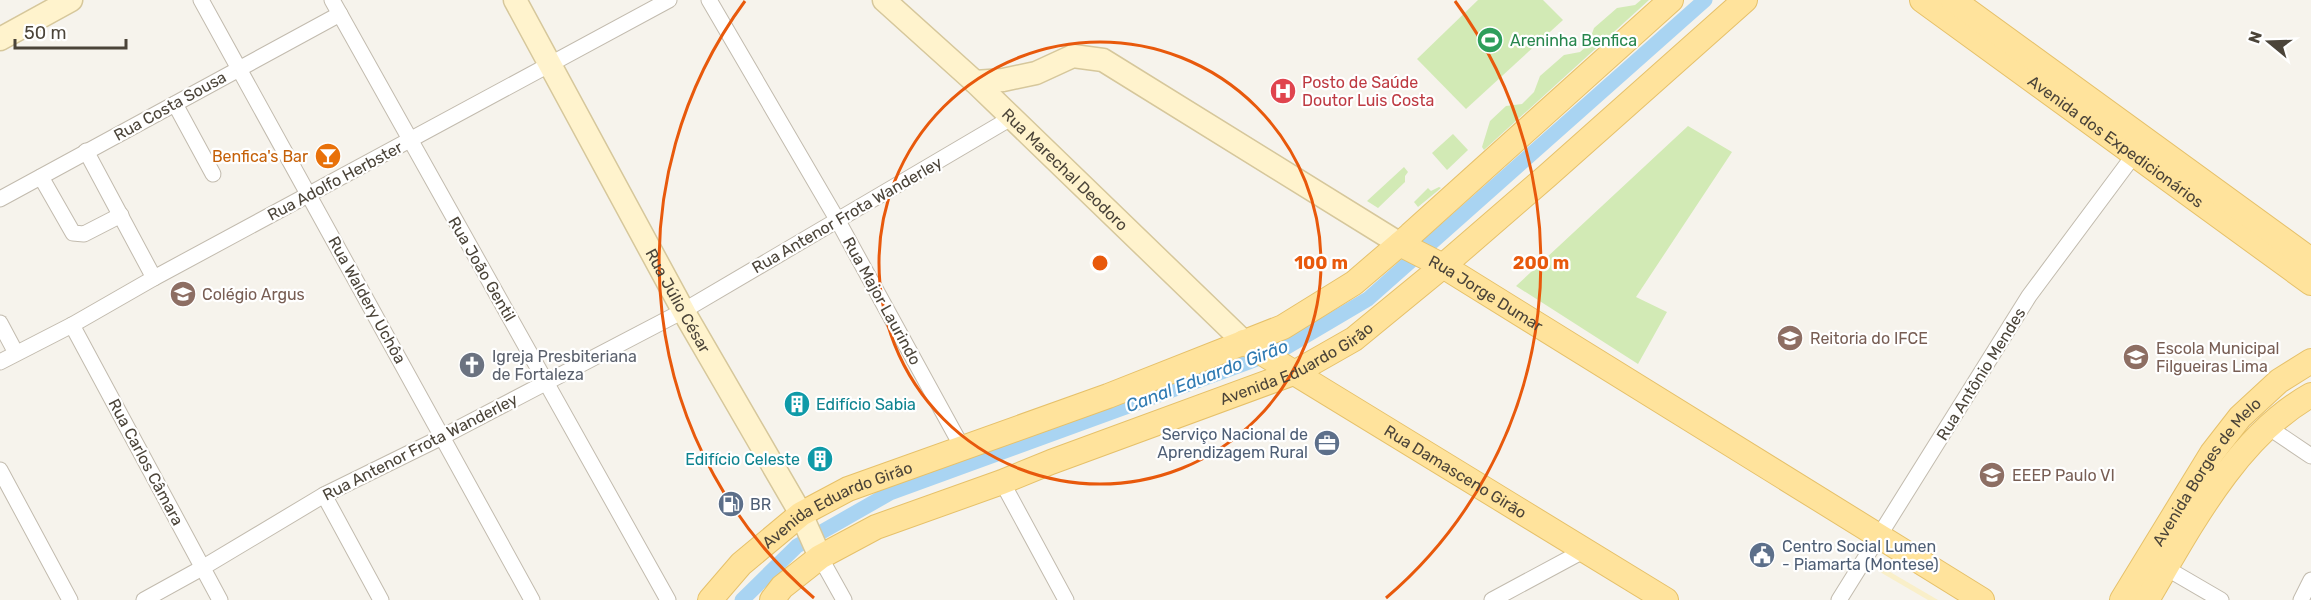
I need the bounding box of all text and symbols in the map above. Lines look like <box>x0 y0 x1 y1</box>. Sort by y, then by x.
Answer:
scale bar <box>15 12 126 50</box>
north arrow <box>2239 12 2299 72</box>
text: 50 m <box>24 22 67 44</box>
sports icon: Areninha Benfica <box>1475 25 1505 55</box>
text: N <box>2244 29 2266 46</box>
place label: Areninha Benfica <box>1510 31 1637 50</box>
street label: Rua Costa Sousa <box>110 67 230 145</box>
street label: Avenida dos Expedicionários <box>2025 71 2208 211</box>
place label: Posto de Saúde Doutor Luis Costa <box>1302 73 1434 110</box>
hospital icon: Posto de Saúde Doutor Luis Costa <box>1268 76 1298 106</box>
street label: Rua Marechal Deodoro <box>998 104 1132 234</box>
street label: Rua Adolfo Herbster <box>264 137 406 225</box>
bar icon: Benfica's Bar <box>313 141 343 171</box>
place label: Benfica's Bar <box>212 147 308 166</box>
street label: Rua Antenor Frota Wanderley <box>749 153 946 277</box>
street label: Rua João Gentil <box>444 213 520 325</box>
street label: Rua Waldery Uchôa <box>324 233 410 367</box>
street label: Rua Major Laurindo <box>839 234 925 368</box>
street label: Rua Júlio César <box>642 245 715 356</box>
street label: Rua Jorge Dumar <box>1426 251 1547 335</box>
text: 100 m <box>1294 252 1348 274</box>
text: 200 m <box>1513 252 1569 274</box>
centre of rings <box>1090 253 1110 273</box>
school or university icon: Colégio Argus <box>168 279 198 309</box>
place label: Colégio Argus <box>202 285 305 304</box>
street label: Rua Antônio Mendes <box>1932 304 2030 444</box>
street label: Avenida Eduardo Girão <box>1217 318 1377 409</box>
school or university icon: Reitoria do IFCE <box>1775 323 1805 353</box>
place label: Reitoria do IFCE <box>1810 329 1928 348</box>
water label: Canal Eduardo Girão <box>1123 335 1291 417</box>
place label: Escola Municipal Filgueiras Lima <box>2156 339 2279 376</box>
school or university icon: Escola Municipal Filgueiras Lima <box>2121 342 2151 372</box>
place label: Igreja Presbiteriana de Fortaleza <box>492 347 637 384</box>
church icon: Igreja Presbiteriana de Fortaleza <box>457 350 487 380</box>
street label: Rua Antenor Frota Wanderley <box>319 389 521 505</box>
building icon: Edifício Sabia <box>782 389 812 419</box>
street label: Avenida Borges de Melo <box>2148 393 2265 549</box>
street label: Rua Carlos Câmara <box>105 395 187 529</box>
place label: Edifício Sabia <box>816 395 916 414</box>
street label: Rua Damasceno Girão <box>1381 421 1530 522</box>
place label: Serviço Nacional de Aprendizagem Rural <box>1157 425 1308 462</box>
office icon: Serviço Nacional de Aprendizagem Rural <box>1312 428 1342 458</box>
building icon: Edifício Celeste <box>805 444 835 474</box>
place label: Edifício Celeste <box>685 450 800 469</box>
street label: Avenida Eduardo Girão <box>758 457 915 552</box>
school or university icon: EEEP Paulo VI <box>1977 460 2007 490</box>
place label: EEEP Paulo VI <box>2012 466 2115 485</box>
fuel station icon: BR <box>716 489 746 519</box>
place label: BR <box>750 495 771 514</box>
place label: Centro Social Lumen - Piamarta (Montese) <box>1782 537 1939 574</box>
public building icon: Centro Social Lumen - Piamarta (Montese) <box>1747 540 1777 570</box>

